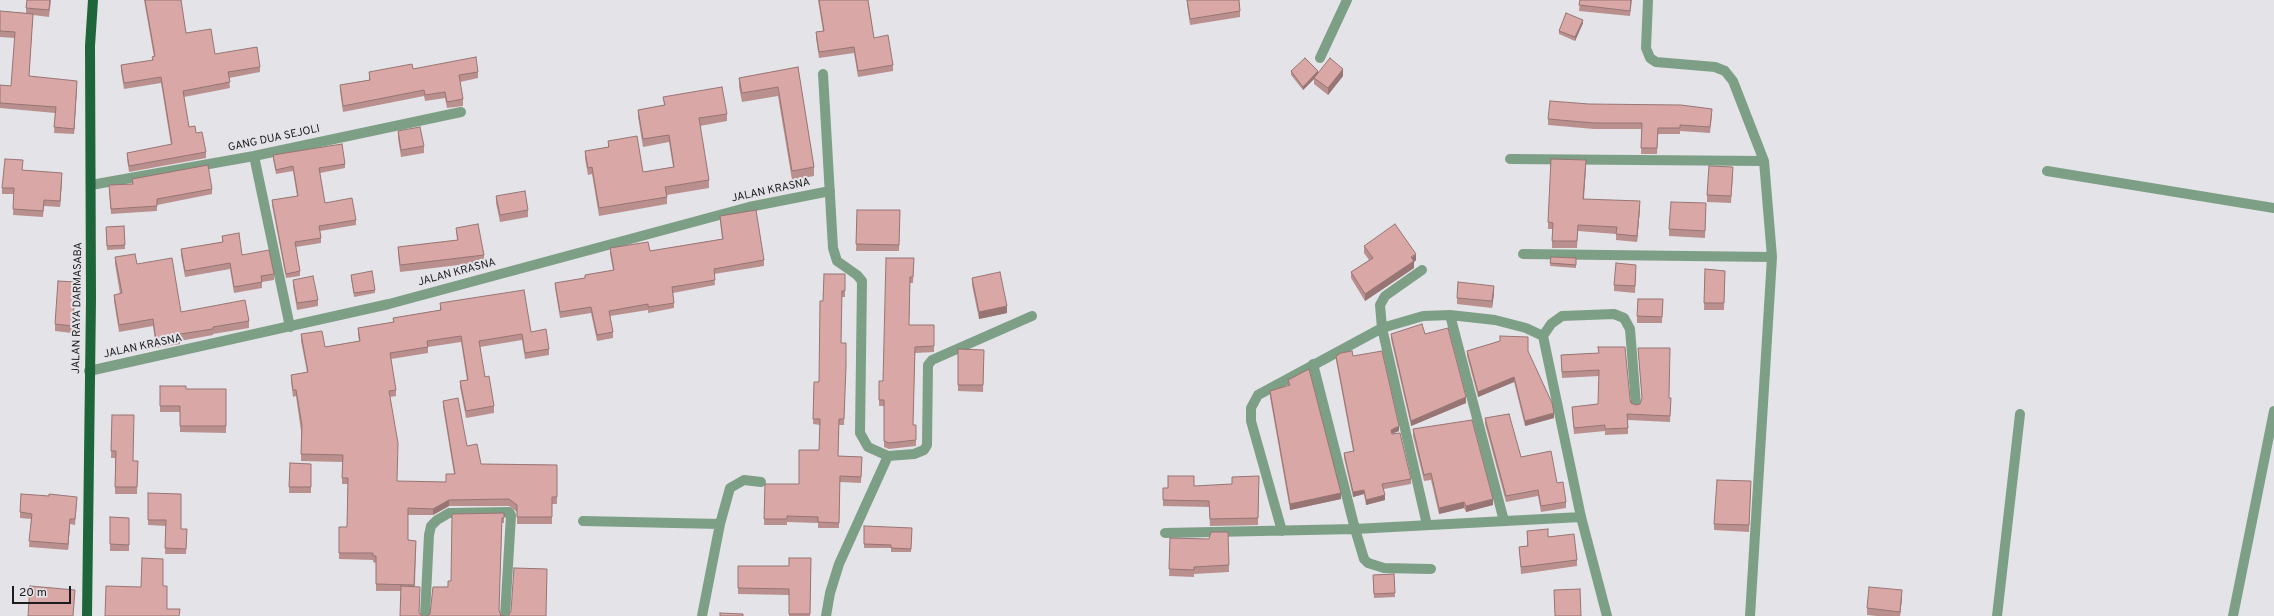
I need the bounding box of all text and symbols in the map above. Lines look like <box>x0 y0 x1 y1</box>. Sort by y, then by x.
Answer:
street label: GANG DUA SEJOLI <box>227 123 321 155</box>
street label: JALAN KRASNA <box>731 176 811 206</box>
street label: JALAN RAYA DARMASABA <box>70 242 86 374</box>
street label: JALAN KRASNA <box>417 256 497 290</box>
street label: JALAN KRASNA <box>103 332 183 362</box>
scale bar <box>14 578 73 604</box>
text: 20 m <box>19 585 47 601</box>

